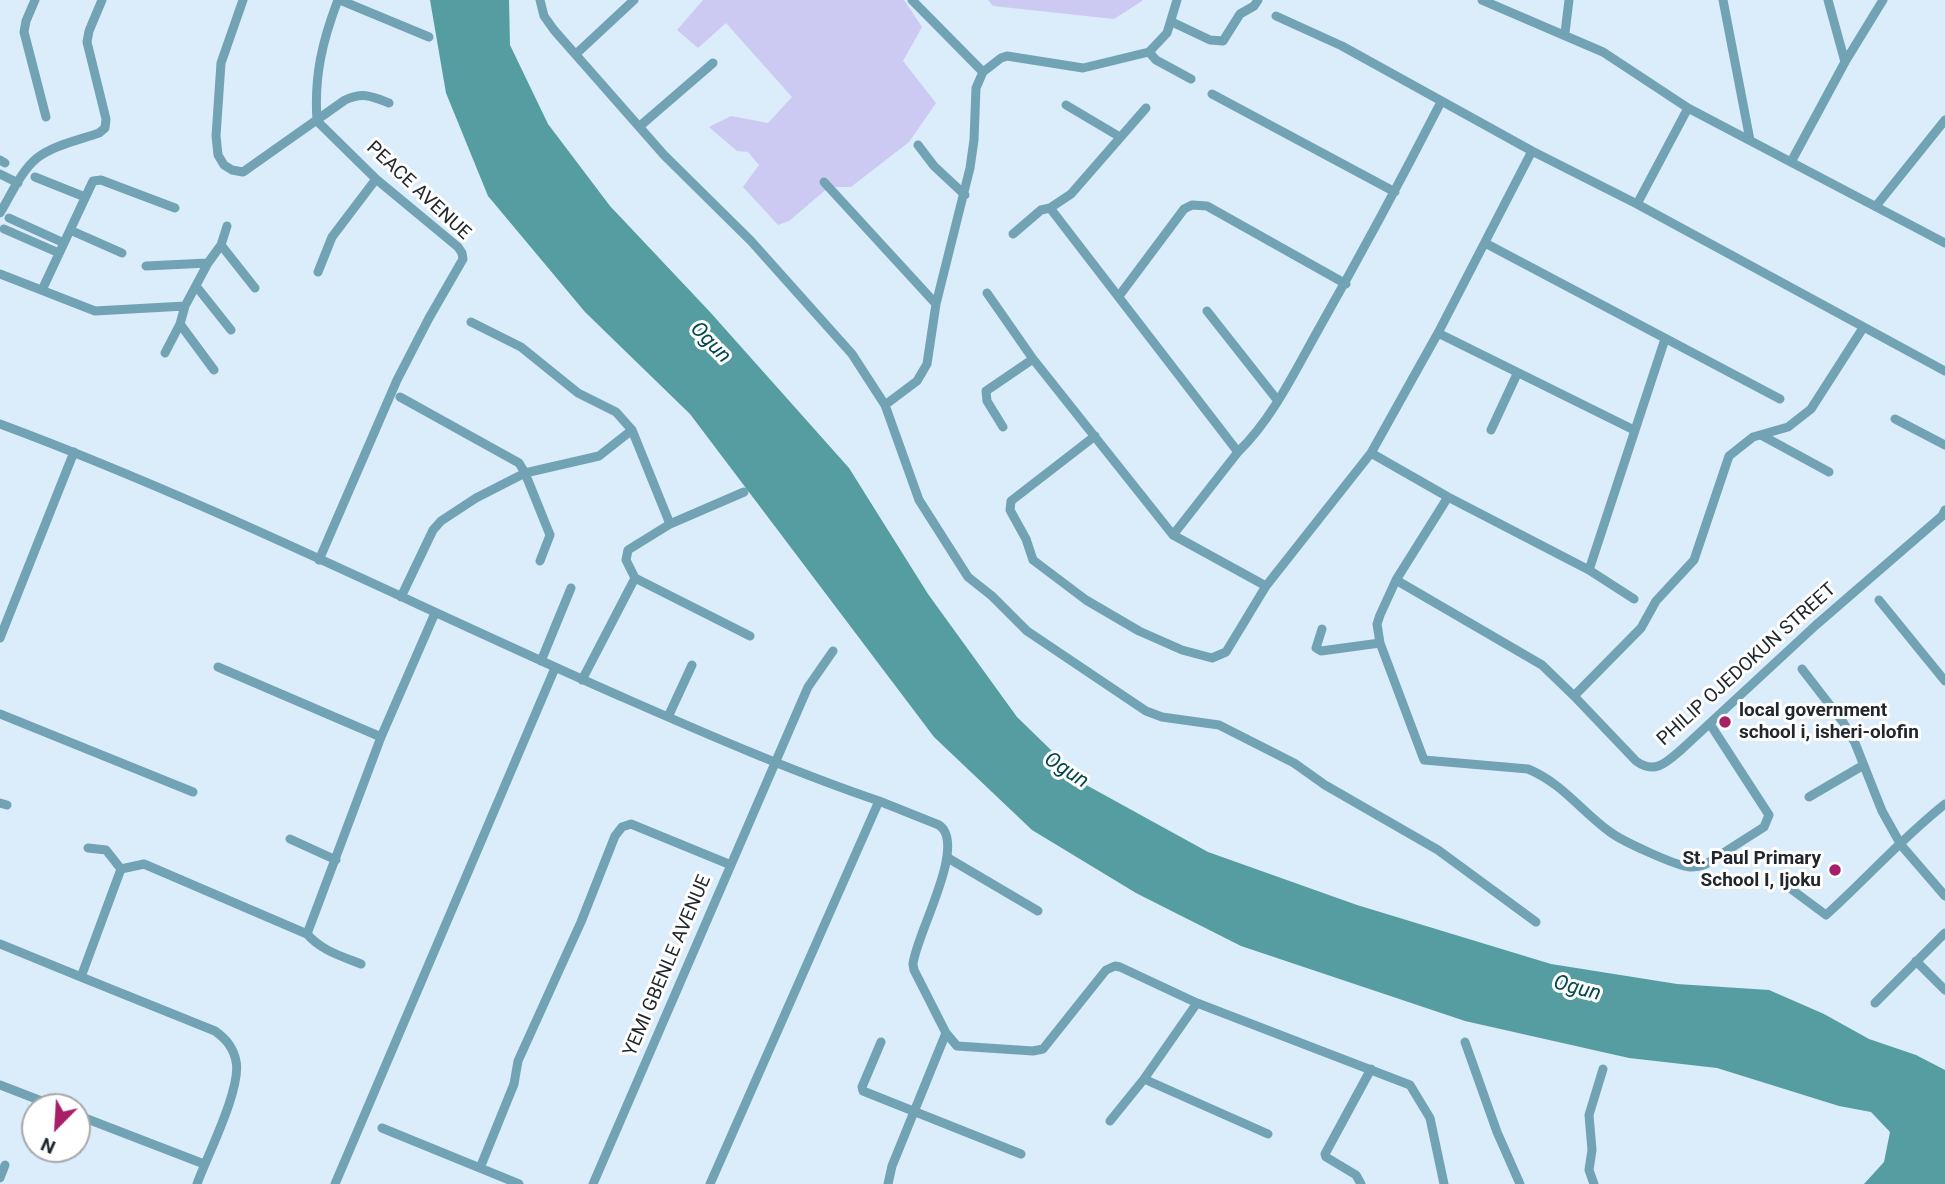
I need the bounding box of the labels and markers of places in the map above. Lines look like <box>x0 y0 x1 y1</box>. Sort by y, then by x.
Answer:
place label: local government school i, isheri-olofin <box>1739 700 1919 744</box>
marker: local government school i, isheri-olofin <box>1717 714 1733 730</box>
place label: St. Paul Primary School I, Ijoku <box>1682 848 1821 892</box>
marker: St. Paul Primary School I, Ijoku <box>1827 862 1843 878</box>

